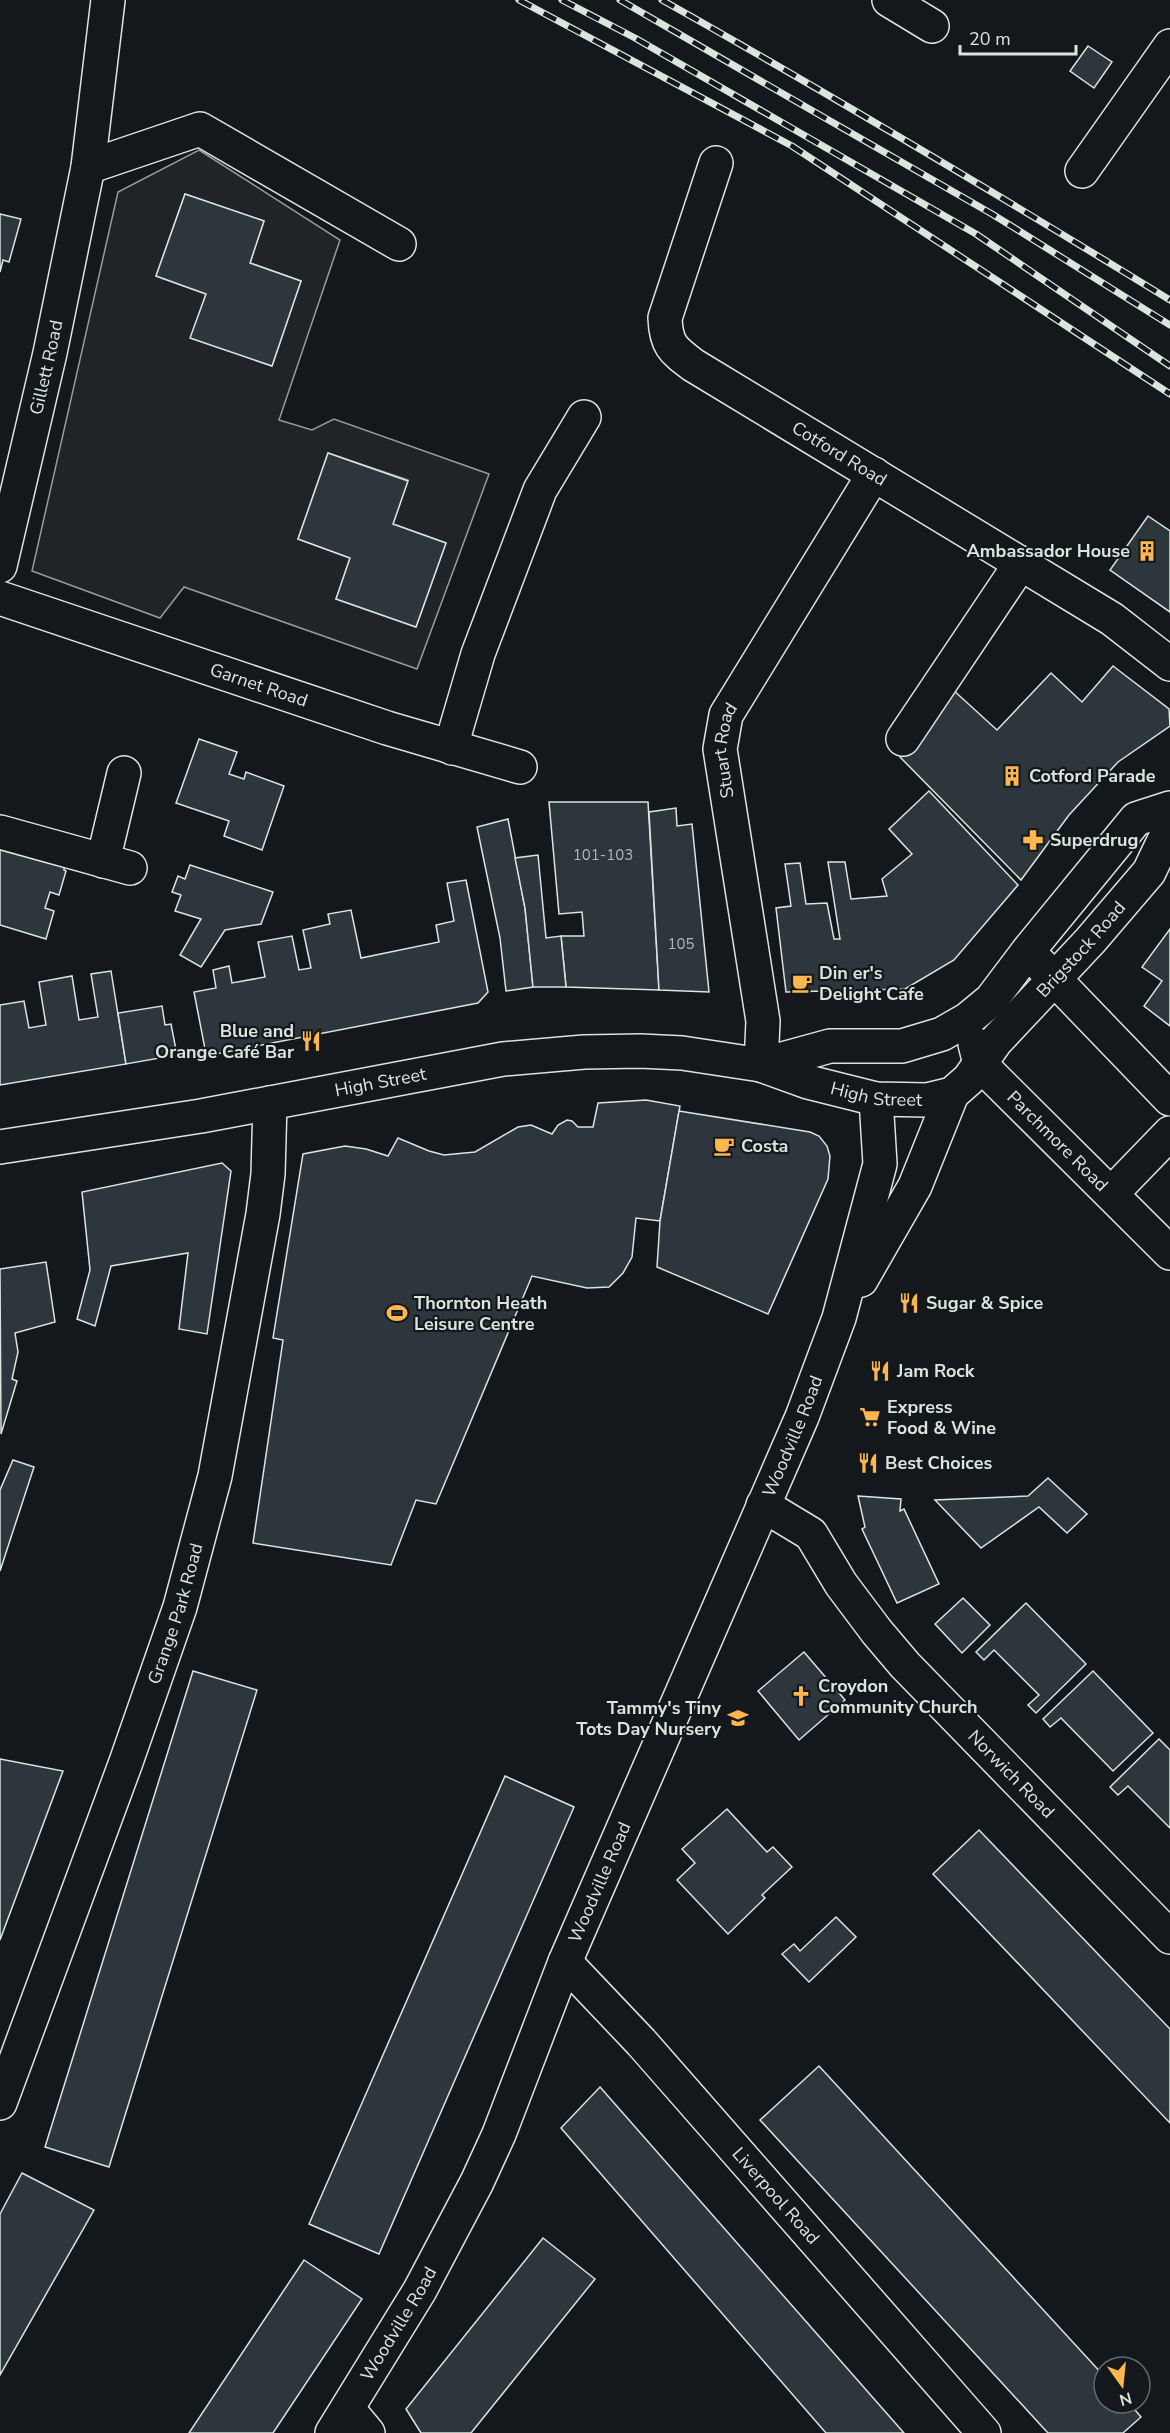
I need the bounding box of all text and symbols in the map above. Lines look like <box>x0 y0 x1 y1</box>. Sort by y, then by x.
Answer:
scale bar <box>960 18 1076 56</box>
text: 20 m <box>969 27 1011 51</box>
street label: Gillett Road <box>24 318 68 417</box>
street label: Cotford Road <box>787 416 891 492</box>
place label: Ambassador House <box>966 539 1130 563</box>
building icon: Ambassador House <box>1135 539 1159 563</box>
street label: Garnet Road <box>207 657 311 713</box>
street label: Stuart Road <box>708 698 743 800</box>
building icon: Cotford Parade <box>1000 764 1024 788</box>
place label: Cotford Parade <box>1029 764 1156 788</box>
pharmacy icon: Superdrug <box>1021 828 1045 852</box>
place label: Superdrug <box>1050 828 1138 852</box>
house number: 101-103 <box>573 845 633 865</box>
street label: Brigstock Road <box>1031 896 1131 1003</box>
house number: 105 <box>667 934 695 954</box>
place label: Din er's Delight Cafe <box>819 961 924 1006</box>
cafe icon: Din er's Delight Cafe <box>790 971 814 995</box>
place label: Blue and Orange Café Bar <box>155 1019 294 1064</box>
restaurant icon: Blue and Orange Café Bar <box>299 1029 323 1053</box>
street label: High Street <box>333 1062 429 1102</box>
street label: High Street <box>828 1076 923 1112</box>
street label: Parchmore Road <box>1002 1086 1113 1197</box>
cafe icon: Costa <box>712 1134 736 1158</box>
place label: Costa <box>741 1134 788 1158</box>
place label: Thornton Heath Leisure Centre <box>414 1291 547 1336</box>
restaurant icon: Sugar & Spice <box>897 1291 921 1315</box>
place label: Sugar & Spice <box>926 1291 1043 1315</box>
sports icon: Thornton Heath Leisure Centre <box>385 1301 409 1325</box>
restaurant icon: Jam Rock <box>868 1359 892 1383</box>
place label: Jam Rock <box>896 1359 975 1383</box>
street label: Woodville Road <box>757 1372 828 1501</box>
place label: Express Food & Wine <box>887 1395 996 1440</box>
supermarket icon: Express Food & Wine <box>858 1405 882 1429</box>
restaurant icon: Best Choices <box>856 1451 880 1475</box>
place label: Best Choices <box>885 1451 992 1475</box>
street label: Grange Park Road <box>142 1541 209 1687</box>
place label: Croydon Community Church <box>818 1674 978 1719</box>
church icon: Croydon Community Church <box>789 1684 813 1708</box>
place label: Tammy's Tiny Tots Day Nursery <box>576 1696 722 1741</box>
school or university icon: Tammy's Tiny Tots Day Nursery <box>726 1706 750 1730</box>
street label: Norwich Road <box>963 1725 1060 1824</box>
street label: Woodville Road <box>563 1818 636 1946</box>
street label: Liverpool Road <box>727 2142 825 2249</box>
street label: Woodville Road <box>355 2262 442 2385</box>
north arrow <box>1092 2355 1152 2415</box>
text: N <box>1117 2386 1134 2411</box>

